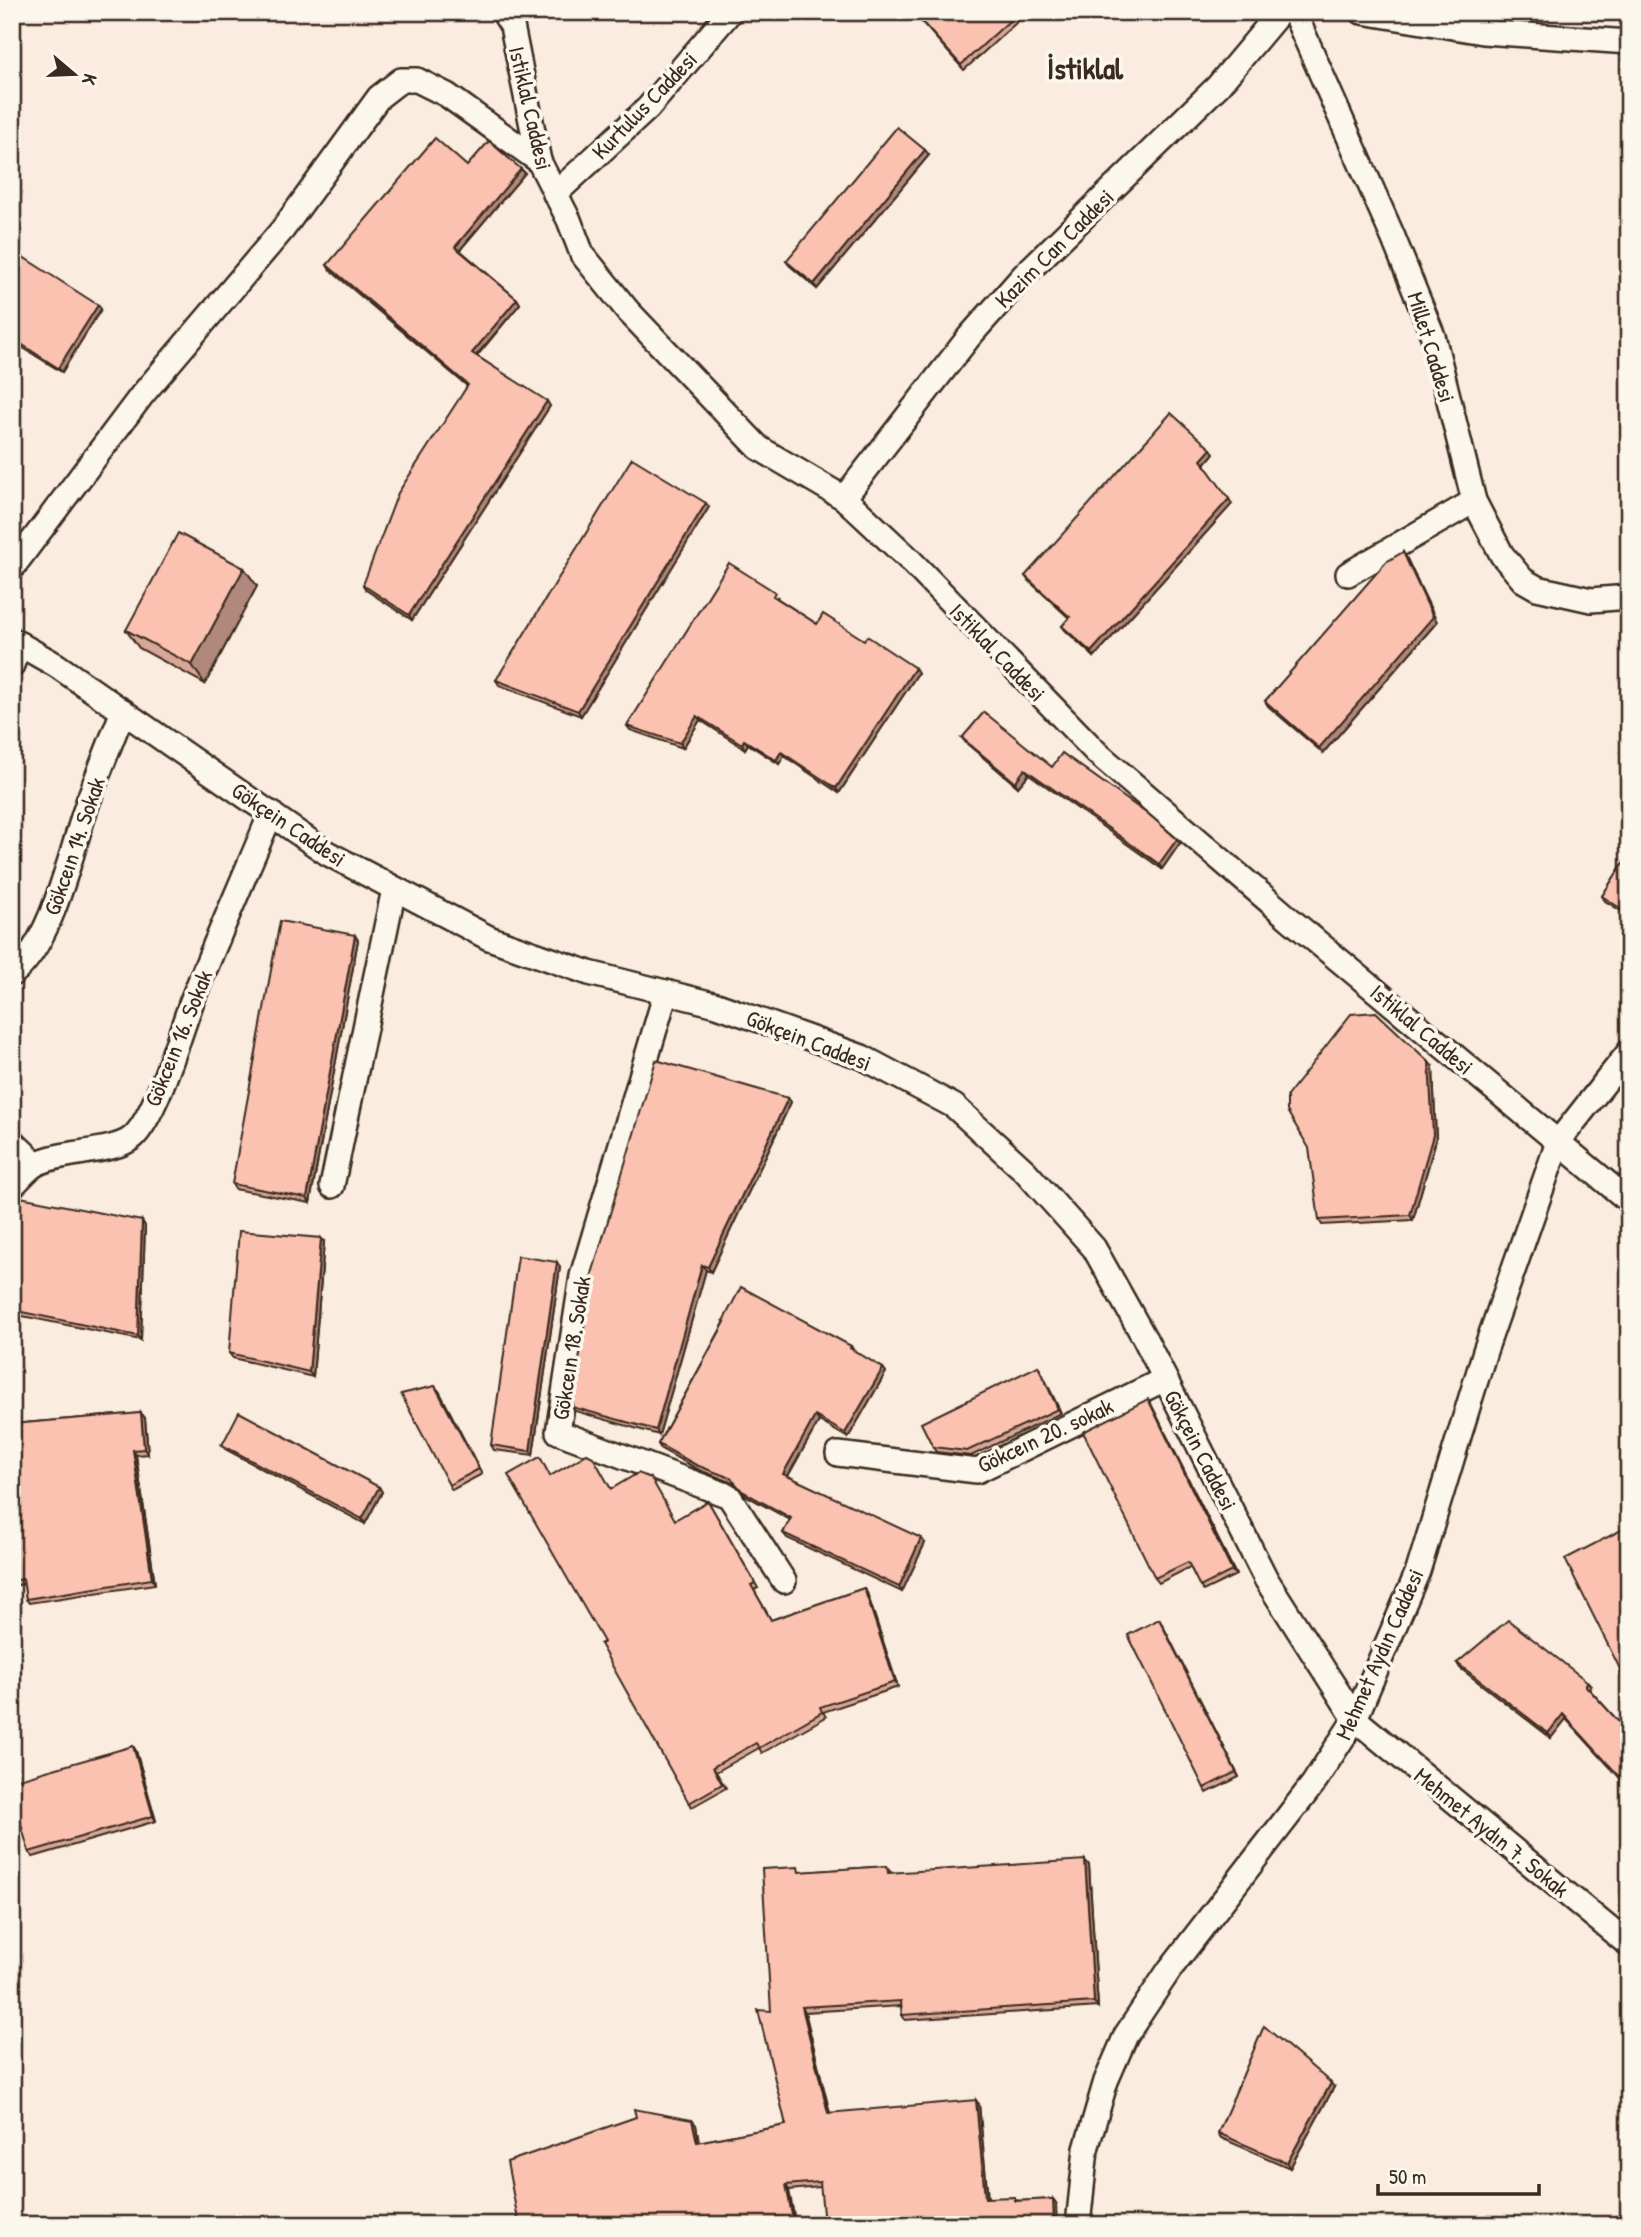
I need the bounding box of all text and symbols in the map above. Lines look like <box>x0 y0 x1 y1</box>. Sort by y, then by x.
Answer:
north arrow <box>38 38 108 108</box>
street label: Istiklal Caddesi <box>502 43 560 173</box>
street label: Kurtulus Caddesi <box>584 44 704 166</box>
district label: İstiklal <box>1047 48 1124 88</box>
text: K <box>76 71 104 89</box>
street label: Kazim Can Caddesi <box>988 182 1120 314</box>
street label: Millet Caddesi <box>1401 288 1463 406</box>
street label: Istiklal Caddesi <box>943 596 1053 708</box>
street label: Gökceın 14. Sokak <box>36 773 112 919</box>
street label: Gökçein Caddesi <box>226 774 352 874</box>
street label: Gökceın 16. Sokak <box>137 965 220 1111</box>
street label: Istiklal Caddesi <box>1364 977 1480 1081</box>
street label: Gökçein Caddesi <box>742 1002 876 1078</box>
street label: Gökceın 18. Sokak <box>544 1273 598 1422</box>
street label: Gökçein Caddesi <box>1157 1384 1245 1516</box>
street label: Gökceın 20. sokak <box>972 1390 1118 1480</box>
street label: Mehmet Aydın Caddesi <box>1327 1564 1431 1744</box>
street label: Mehmet Aydın 7. Sokak <box>1408 1760 1576 1904</box>
scale bar <box>1378 2153 1540 2197</box>
text: 50 m <box>1389 2162 1426 2191</box>

